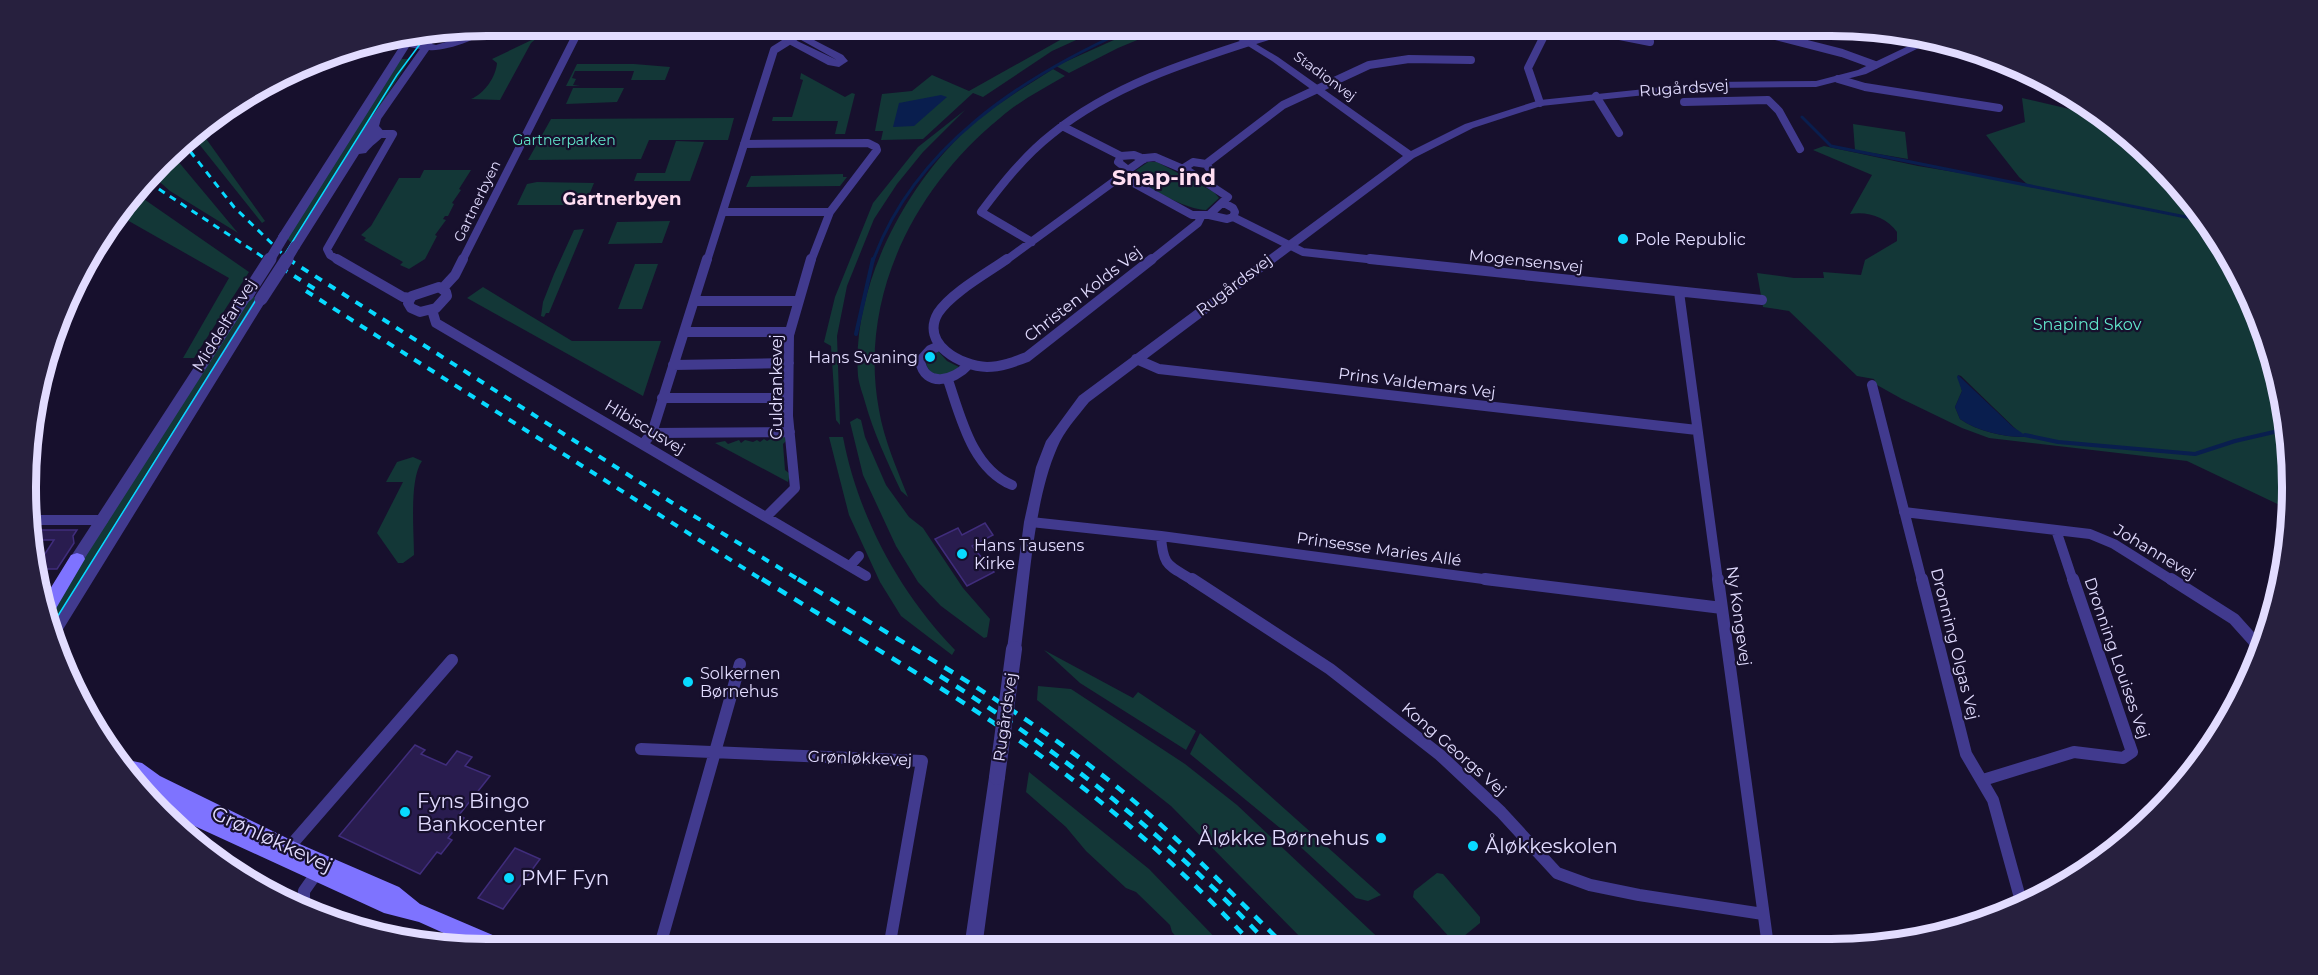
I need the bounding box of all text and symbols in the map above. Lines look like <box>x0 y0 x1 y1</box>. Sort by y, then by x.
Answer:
street label: Stadionvej <box>1290 47 1360 105</box>
street label: Rugårdsvej <box>1639 75 1729 101</box>
park label: Gartnerparken <box>512 131 616 149</box>
street label: Gartnerbyen <box>449 157 505 245</box>
district label: Snap-ind <box>1112 164 1216 191</box>
district label: Gartnerbyen <box>563 188 681 210</box>
place label: Pole Republic <box>1635 230 1746 249</box>
marker: Pole Republic <box>1616 232 1630 246</box>
street label: Christen Kolds Vej <box>1020 242 1146 346</box>
street label: Mogensensvej <box>1468 246 1584 276</box>
street label: Rugårdsvej <box>1192 250 1276 320</box>
street label: Middelfartvej <box>188 275 260 375</box>
park label: Snapind Skov <box>2033 315 2142 334</box>
street label: Guldrankevej <box>767 334 786 440</box>
place label: Hans Svaning <box>808 348 918 367</box>
marker: Hans Svaning <box>923 350 937 364</box>
street label: Prins Valdemars Vej <box>1337 364 1497 402</box>
street label: Hibiscusvej <box>602 396 688 458</box>
street label: Johannevej <box>2110 520 2199 584</box>
street label: Prinsesse Maries Allé <box>1295 528 1463 570</box>
place label: Hans Tausens Kirke <box>974 536 1084 573</box>
marker: Hans Tausens Kirke <box>955 547 969 561</box>
street label: Ny Kongevej <box>1723 565 1755 667</box>
street label: Dronning Olgas Vej <box>1927 566 1983 722</box>
street label: Dronning Louises Vej <box>2080 575 2154 741</box>
place label: Solkernen Børnehus <box>700 664 781 701</box>
street label: Rugårdsvej <box>989 671 1021 763</box>
marker: Solkernen Børnehus <box>681 675 695 689</box>
street label: Kong Georgs Vej <box>1398 698 1510 800</box>
street label: Grønløkkevej <box>807 747 913 769</box>
place label: Fyns Bingo Bankocenter <box>417 789 546 836</box>
street label: Grønløkkevej <box>208 801 336 877</box>
marker: Fyns Bingo Bankocenter <box>398 805 412 819</box>
place label: Åløkke Børnehus <box>1198 825 1369 850</box>
marker: Åløkke Børnehus <box>1374 831 1388 845</box>
place label: Åløkkeskolen <box>1485 833 1618 858</box>
marker: Åløkkeskolen <box>1466 839 1480 853</box>
place label: PMF Fyn <box>521 866 609 890</box>
marker: PMF Fyn <box>502 871 516 885</box>

